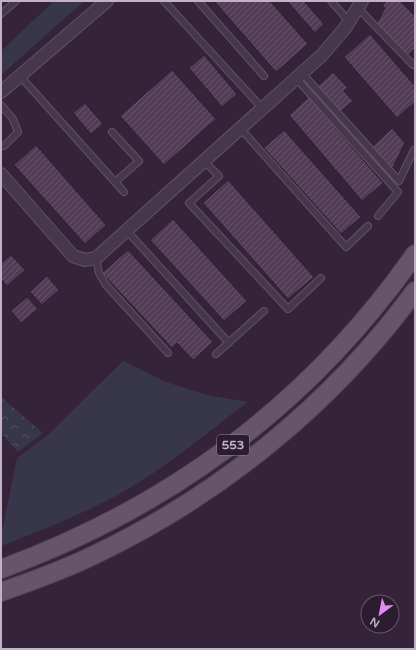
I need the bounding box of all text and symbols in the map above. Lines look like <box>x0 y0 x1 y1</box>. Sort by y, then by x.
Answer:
road number: 553 <box>217 435 249 455</box>
north arrow <box>360 594 400 634</box>
text: N <box>368 614 382 630</box>

